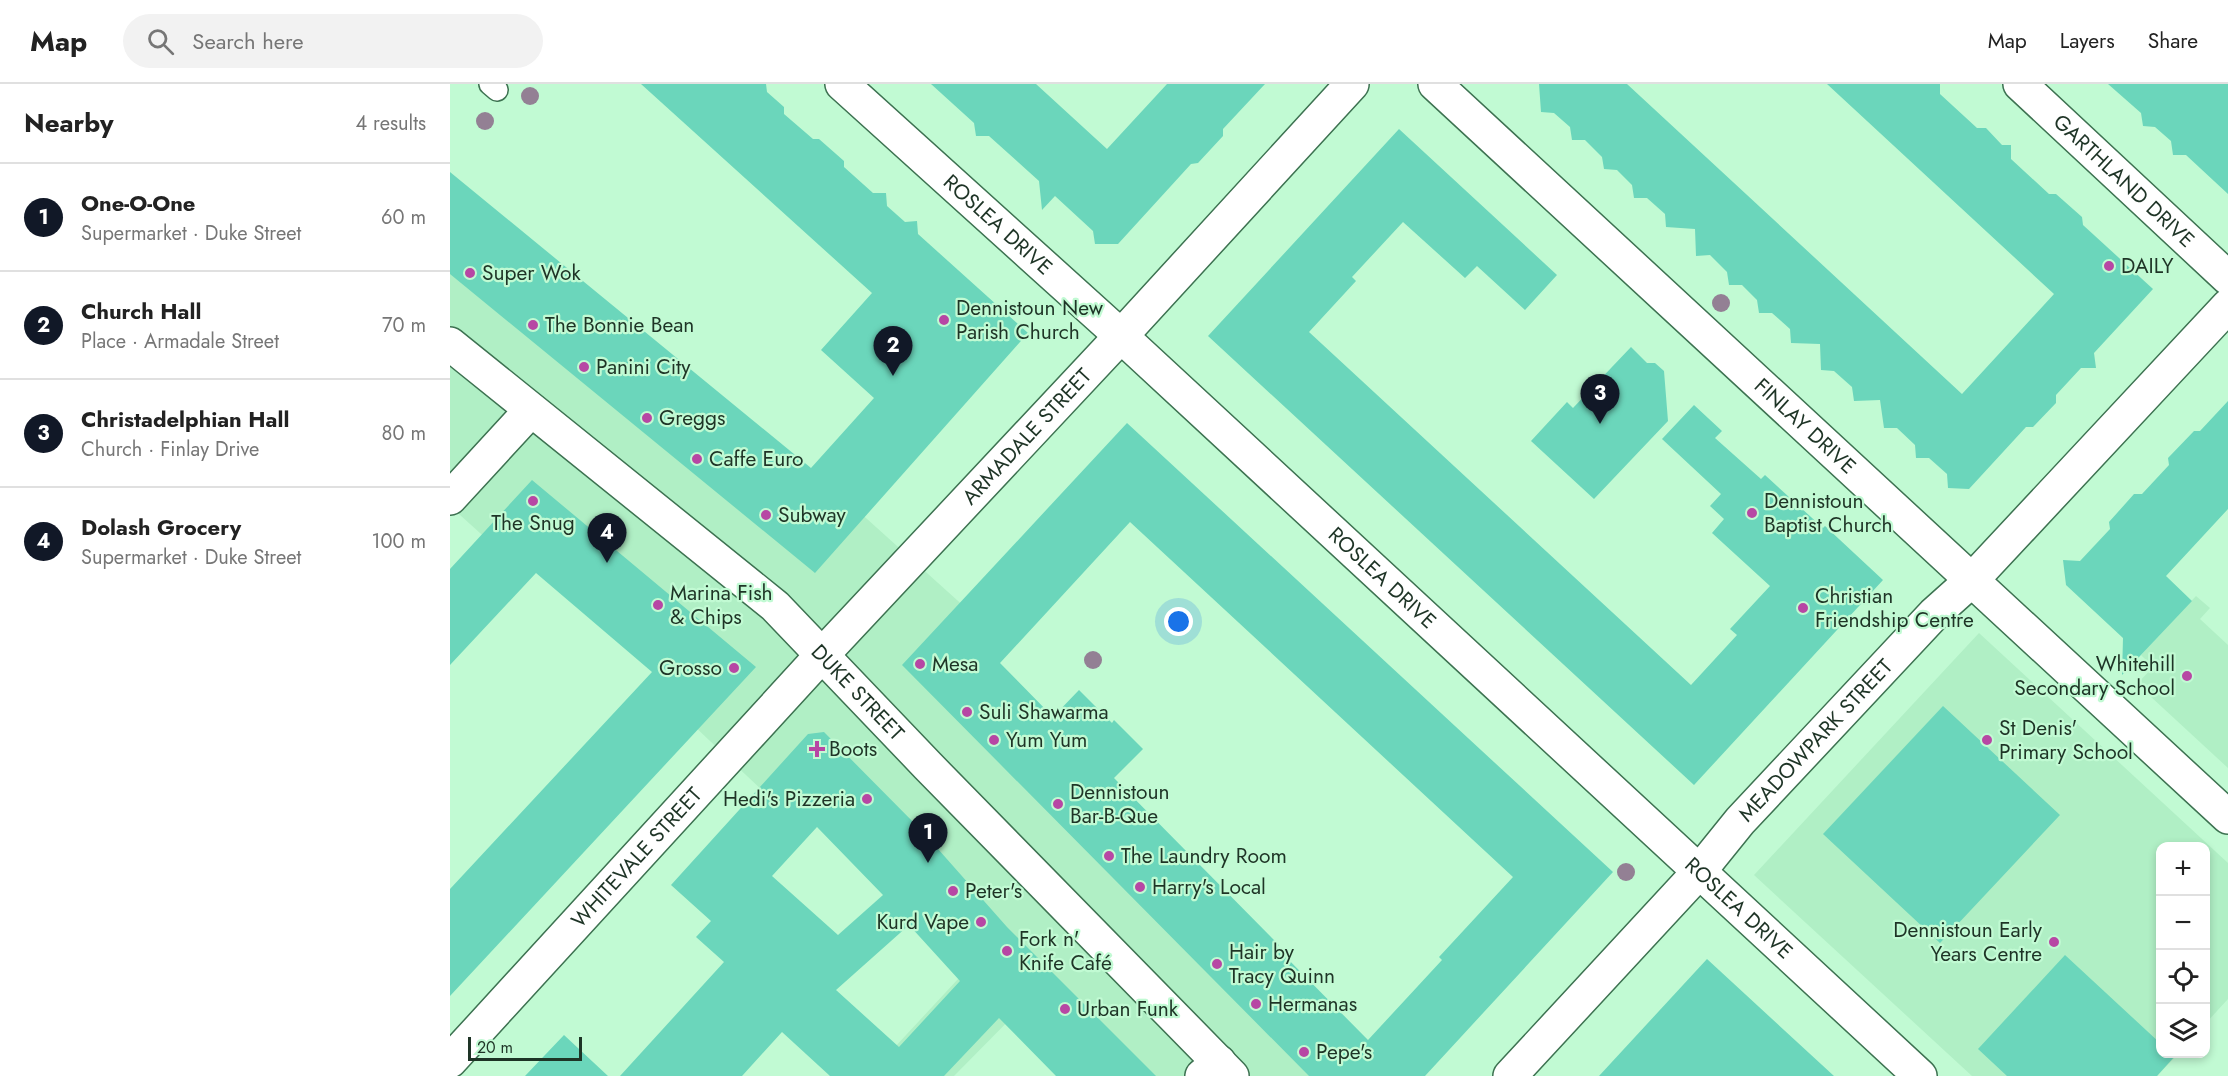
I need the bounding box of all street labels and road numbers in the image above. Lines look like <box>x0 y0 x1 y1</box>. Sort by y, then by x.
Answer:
street label: GARTHLAND DRIVE <box>2046 107 2201 254</box>
street label: ROSLEA DRIVE <box>937 167 1059 282</box>
street label: ARMADALE STREET <box>955 361 1098 512</box>
street label: FINLAY DRIVE <box>1748 371 1863 481</box>
street label: ROSLEA DRIVE <box>1322 520 1443 636</box>
street label: DUKE STREET <box>804 638 911 747</box>
street label: MEADOWPARK STREET <box>1732 652 1900 828</box>
street label: WHITEVALE STREET <box>564 780 709 934</box>
street label: ROSLEA DRIVE <box>1678 850 1799 966</box>

